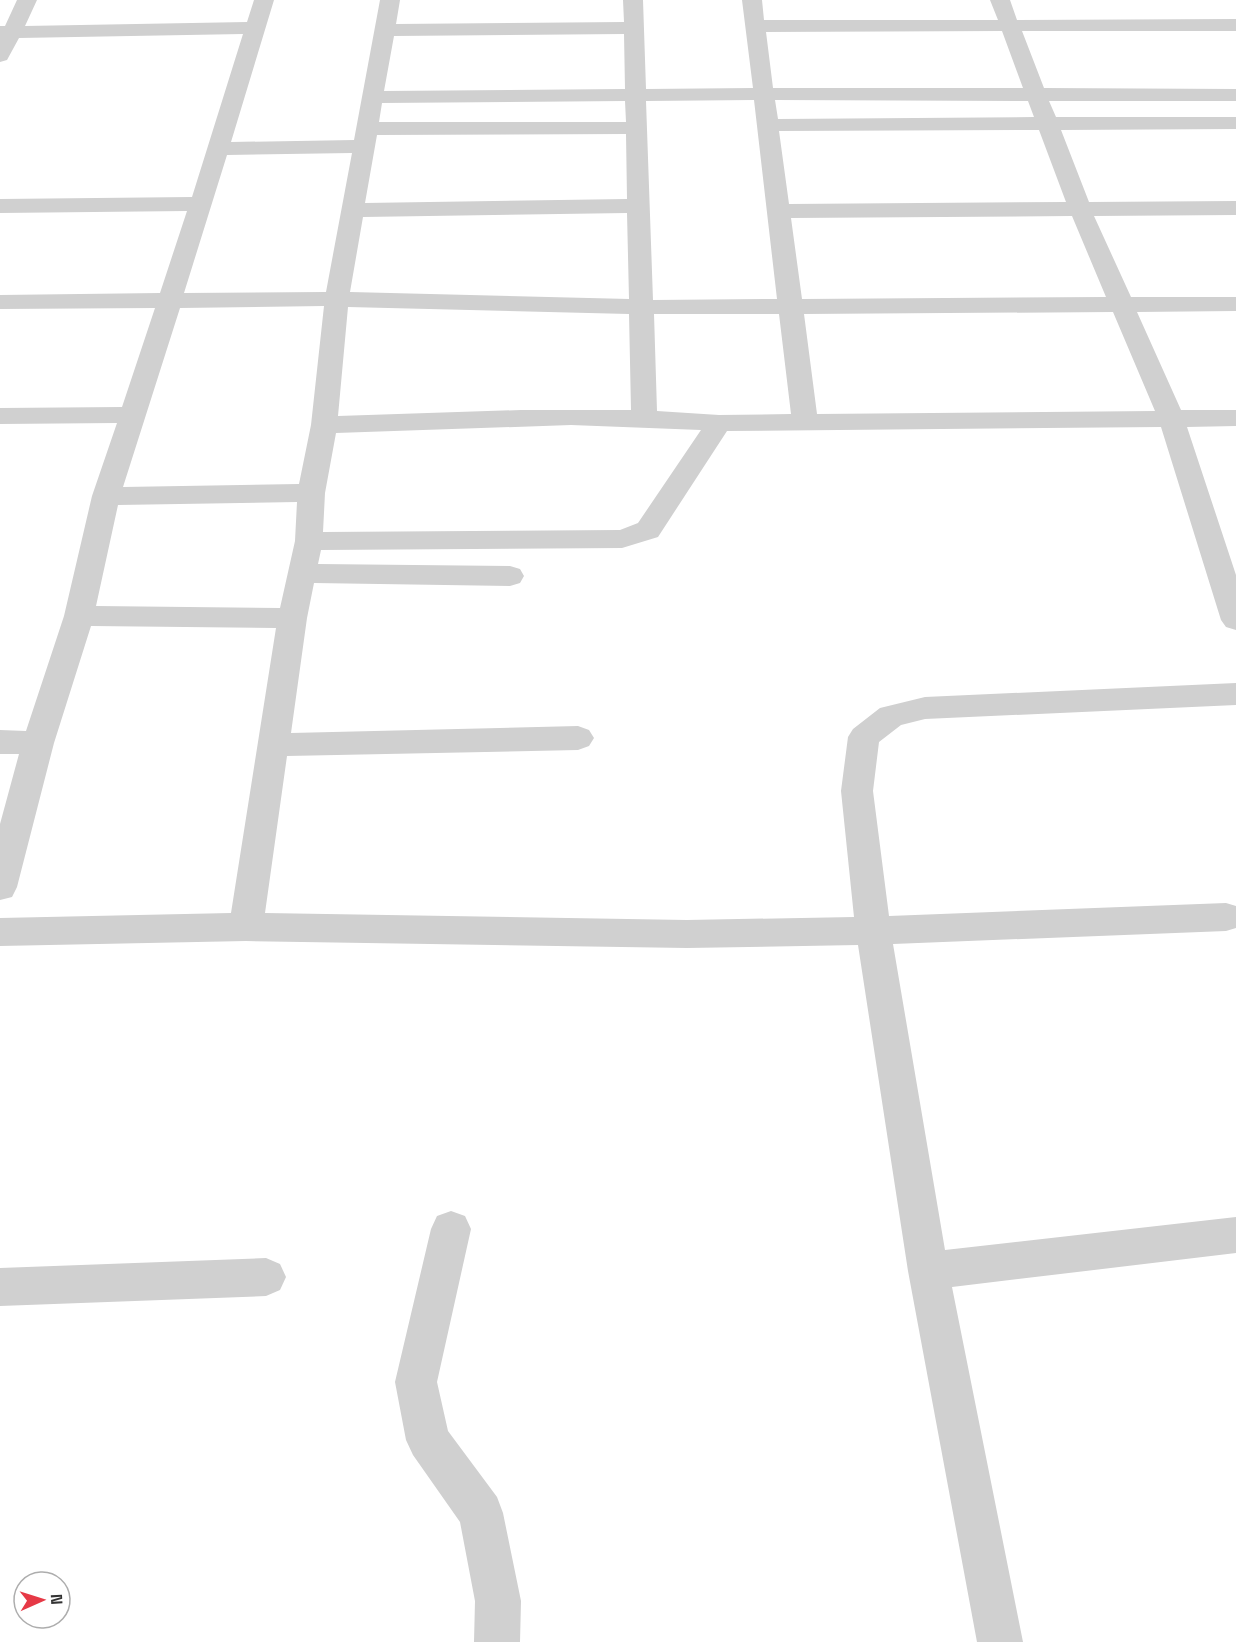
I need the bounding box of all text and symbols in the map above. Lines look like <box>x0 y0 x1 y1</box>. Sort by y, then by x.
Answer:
north arrow <box>12 1570 72 1630</box>
text: N <box>46 1593 67 1605</box>

